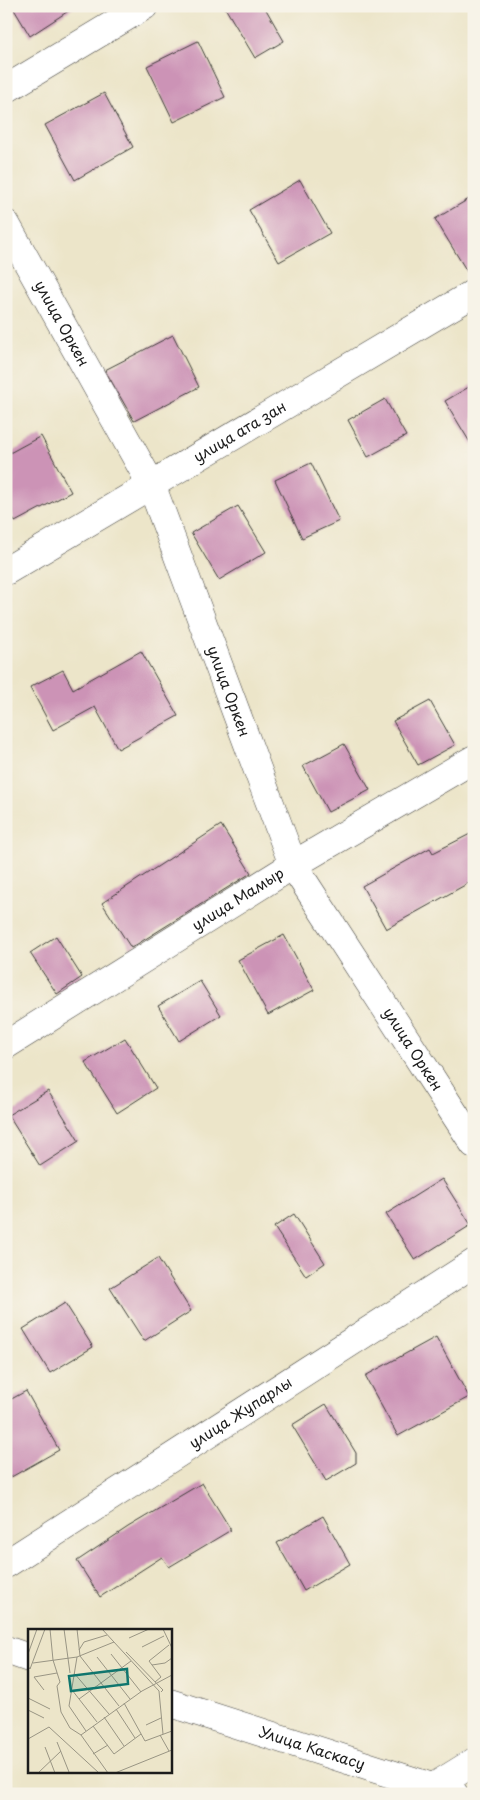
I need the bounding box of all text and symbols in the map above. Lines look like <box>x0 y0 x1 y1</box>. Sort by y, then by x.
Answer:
street label: улица Оркен <box>30 276 96 370</box>
street label: улица ата зан <box>188 394 290 467</box>
street label: улица Оркен <box>202 642 257 740</box>
street label: улица Мамыр <box>187 860 288 936</box>
street label: улица Оркен <box>378 1002 449 1095</box>
street label: улица Жупарлы <box>184 1370 296 1454</box>
inset map <box>28 1629 171 1772</box>
street label: Улица Каскасу <box>256 1719 368 1775</box>

